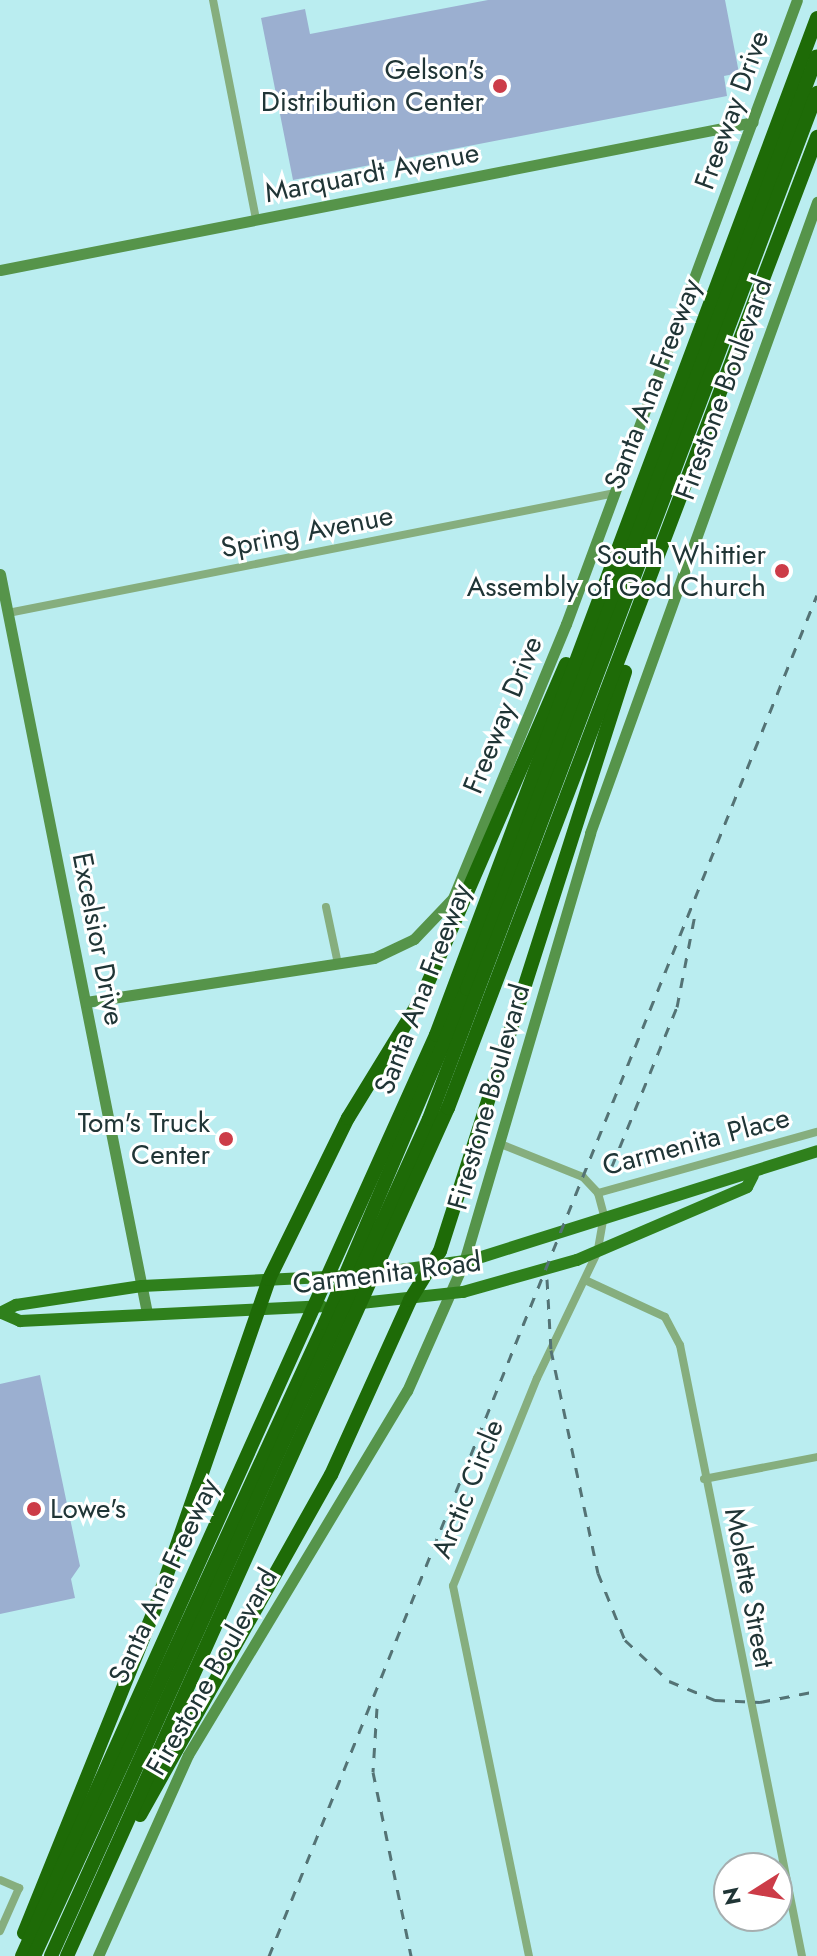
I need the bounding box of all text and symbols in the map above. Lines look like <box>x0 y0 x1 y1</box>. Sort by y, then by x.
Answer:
street label: Freeway Drive <box>688 26 776 194</box>
place label: Gelson's Distribution Center <box>261 53 484 119</box>
marker: Gelson's Distribution Center <box>491 77 509 95</box>
street label: Marquardt Avenue <box>262 136 482 210</box>
street label: Santa Ana Freeway <box>597 274 709 494</box>
street label: Firestone Boulevard <box>668 274 780 504</box>
street label: Spring Avenue <box>218 499 396 565</box>
place label: South Whittier Assembly of God Church <box>467 538 766 604</box>
marker: South Whittier Assembly of God Church <box>773 562 791 580</box>
street label: Freeway Drive <box>456 632 550 798</box>
street label: Excelsior Drive <box>65 850 131 1028</box>
street label: Santa Ana Freeway <box>367 879 479 1099</box>
street label: Firestone Boulevard <box>441 980 537 1214</box>
street label: Carmenita Place <box>599 1101 793 1183</box>
place label: Tom's Truck Center <box>78 1106 210 1172</box>
marker: Tom's Truck Center <box>217 1130 235 1148</box>
street label: Carmenita Road <box>291 1245 483 1301</box>
street label: Arctic Circle <box>425 1415 511 1563</box>
street label: Santa Ana Freeway <box>102 1473 226 1689</box>
place label: Lowe's <box>50 1492 126 1526</box>
marker: Lowe's <box>25 1500 43 1518</box>
street label: Molette Street <box>717 1505 781 1671</box>
street label: Firestone Boulevard <box>139 1563 285 1781</box>
north arrow <box>713 1852 793 1932</box>
text: N <box>714 1885 749 1908</box>

